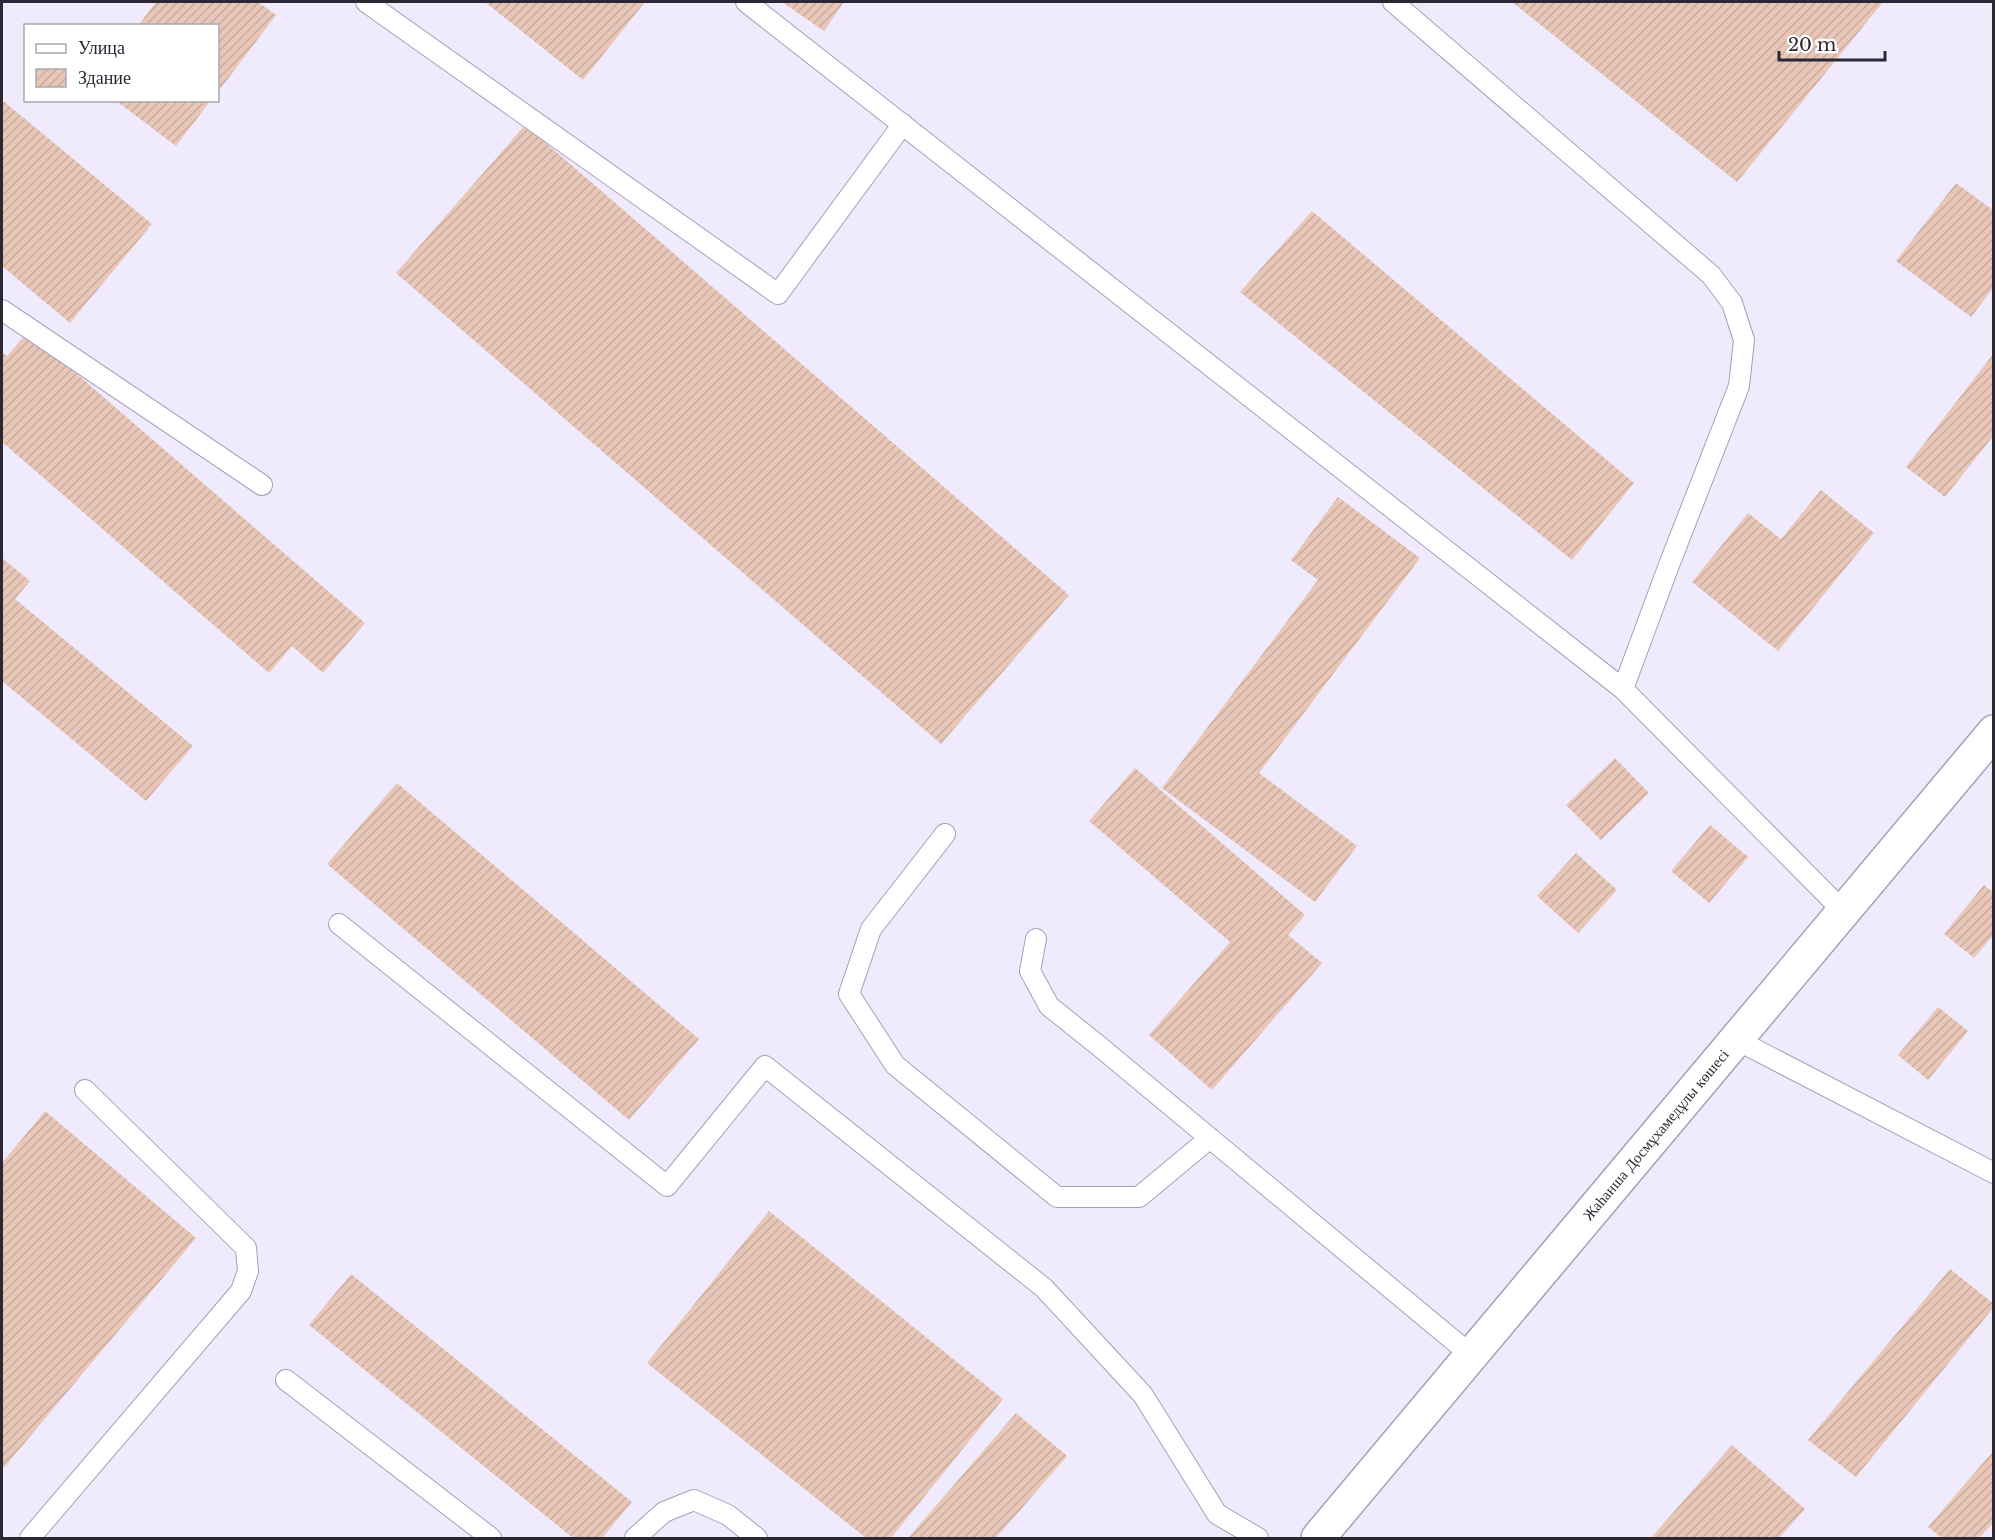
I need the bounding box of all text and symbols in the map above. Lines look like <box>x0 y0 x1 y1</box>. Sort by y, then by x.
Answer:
legend <box>24 24 219 102</box>
scale bar <box>1779 24 1886 62</box>
text: 20 m <box>1788 34 1836 56</box>
text: Улица <box>78 37 125 59</box>
text: Здание <box>78 67 131 89</box>
street label: Жаһанша Досмұхамедұлы көшесі <box>1578 1045 1733 1224</box>

